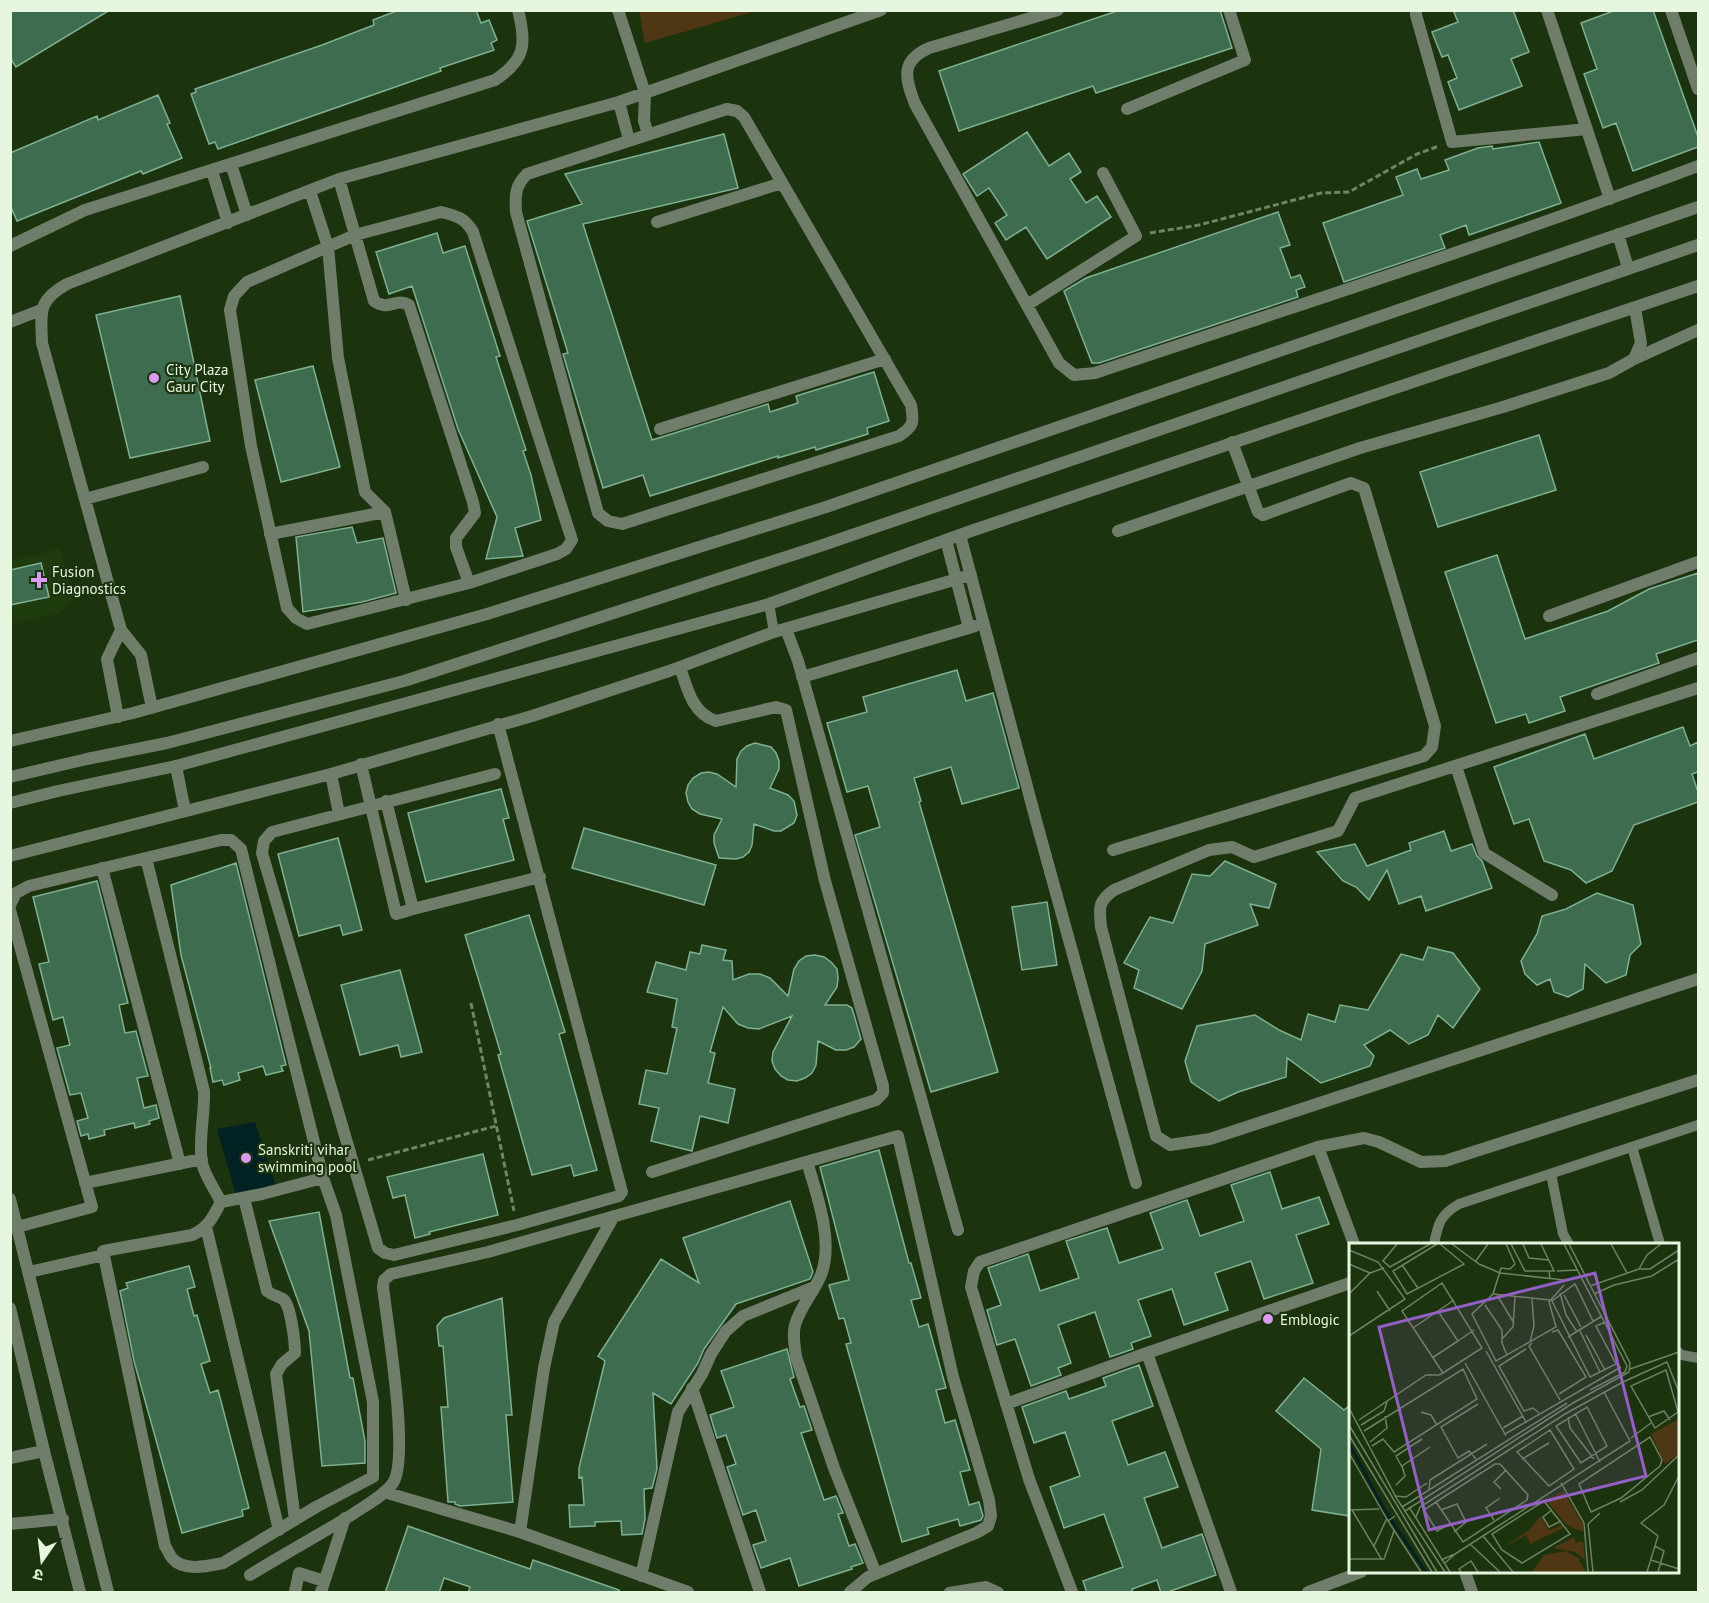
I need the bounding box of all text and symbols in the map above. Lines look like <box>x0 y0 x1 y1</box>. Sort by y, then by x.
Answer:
place label: City Plaza Gaur City <box>166 360 228 396</box>
marker: City Plaza Gaur City <box>147 371 161 385</box>
place label: Fusion Diagnostics <box>52 562 126 598</box>
marker: Fusion Diagnostics <box>30 571 48 589</box>
place label: Sanskriti vihar swimming pool <box>258 1140 357 1176</box>
marker: Sanskriti vihar swimming pool <box>239 1151 253 1165</box>
inset map <box>1349 1243 1679 1573</box>
place label: Emblogic <box>1280 1310 1340 1329</box>
marker: Emblogic <box>1261 1312 1275 1326</box>
north arrow <box>12 1531 72 1591</box>
text: उ <box>31 1565 45 1586</box>

